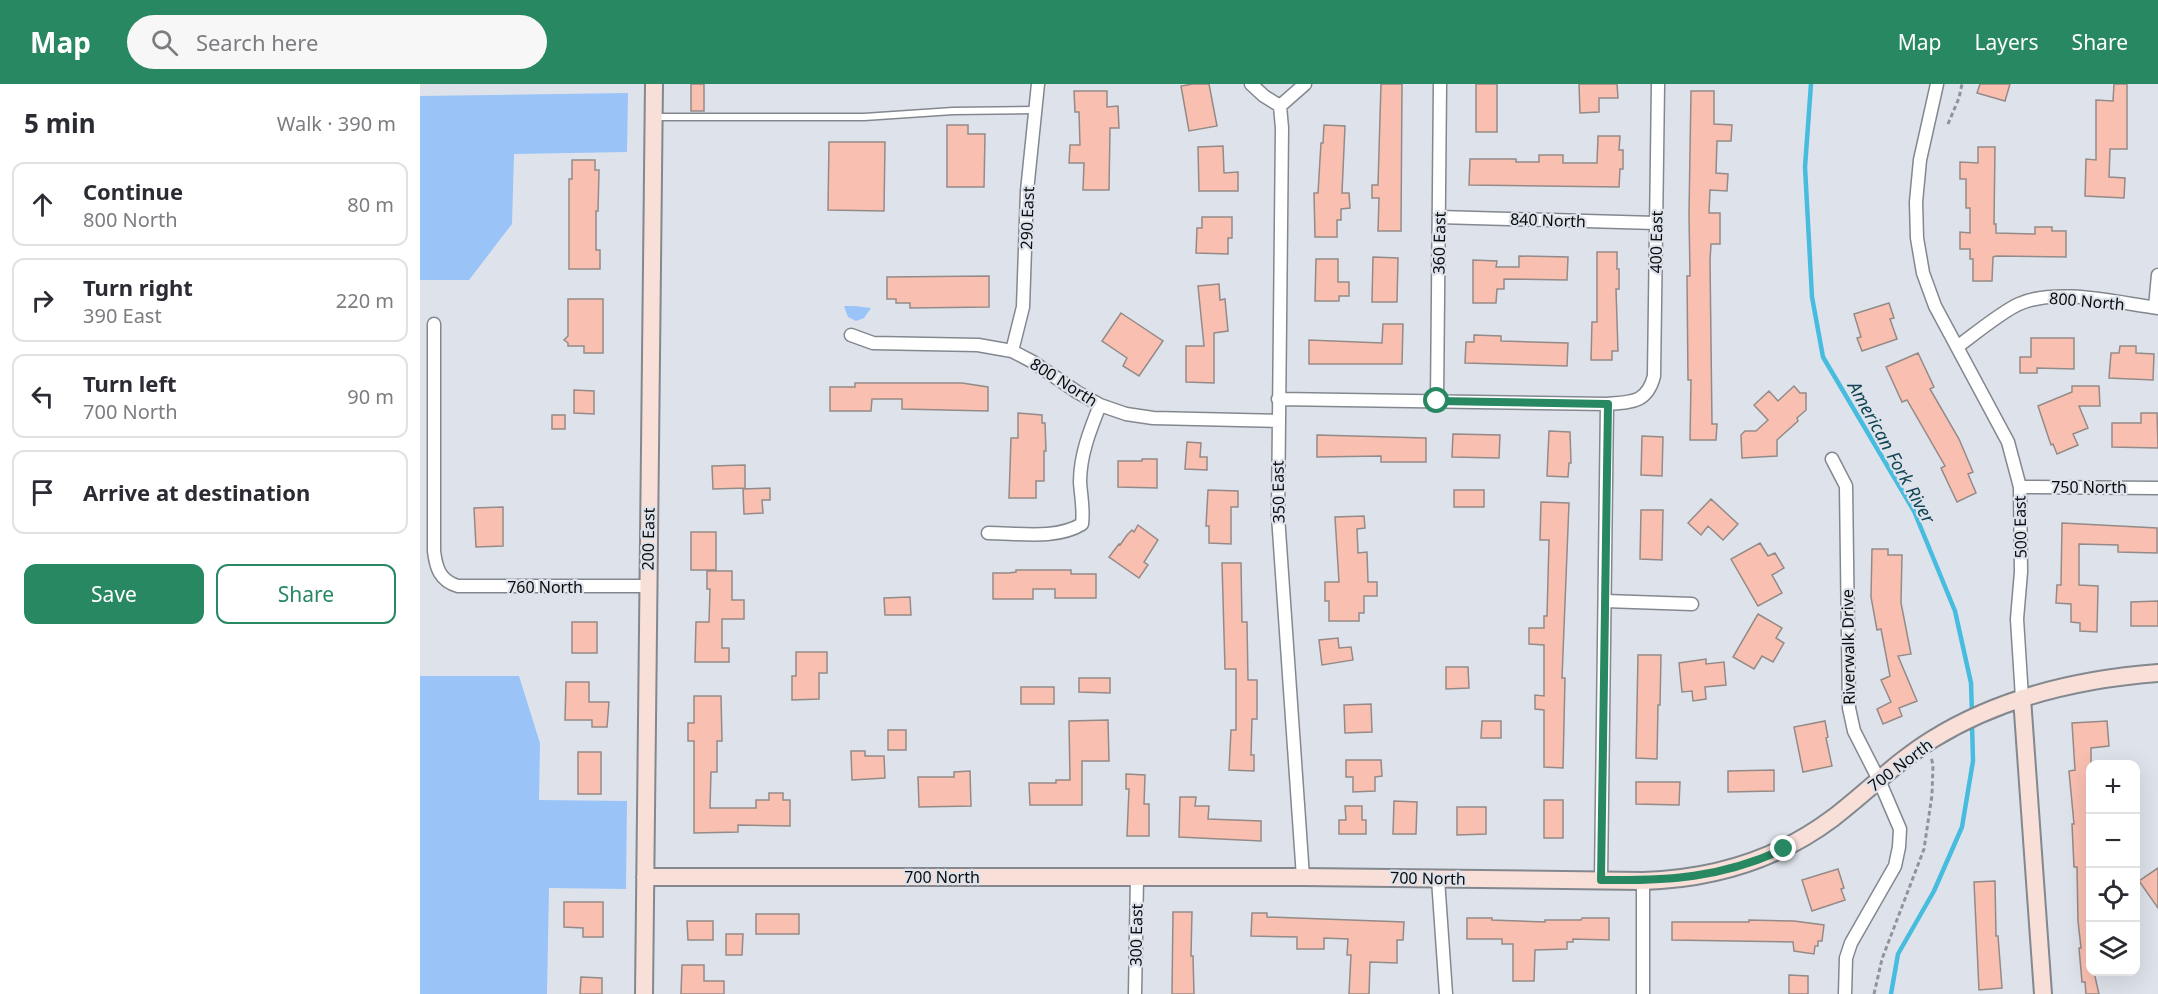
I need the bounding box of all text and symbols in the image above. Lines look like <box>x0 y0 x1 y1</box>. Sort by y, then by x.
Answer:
search box <box>127 15 547 69</box>
text: Map <box>30 23 91 61</box>
icon: search <box>148 26 181 59</box>
text: Search here <box>196 27 318 57</box>
text: Map <box>1898 28 1942 56</box>
text: Layers <box>1975 28 2039 56</box>
text: Share <box>2072 28 2128 56</box>
text: 5 min <box>24 105 96 141</box>
text: Walk · 390 m <box>277 110 396 137</box>
text: Continue <box>83 176 183 206</box>
street label: 290 East <box>1015 186 1039 250</box>
icon: ahead <box>26 188 59 221</box>
text: 80 m <box>347 191 394 218</box>
text: 800 North <box>83 206 178 233</box>
street label: 840 North <box>1510 208 1586 232</box>
street label: 400 East <box>1644 210 1668 274</box>
street label: 360 East <box>1427 211 1451 275</box>
text: Turn right <box>83 272 193 302</box>
icon: right <box>26 284 59 317</box>
text: 220 m <box>336 287 394 314</box>
street label: 800 North <box>2048 287 2126 315</box>
text: 390 East <box>83 302 162 329</box>
street label: 800 North <box>1026 353 1102 411</box>
text: Turn left <box>83 368 177 398</box>
water label: American Fork River <box>1842 375 1941 528</box>
icon: left <box>26 380 59 413</box>
text: 90 m <box>347 383 394 410</box>
route start <box>1423 387 1449 413</box>
text: 700 North <box>83 398 178 425</box>
street label: 350 East <box>1266 460 1290 524</box>
icon: arrive <box>26 476 59 509</box>
street label: 750 North <box>2051 476 2127 498</box>
text: Arrive at destination <box>83 477 310 507</box>
street label: 500 East <box>2008 495 2032 559</box>
street label: 200 East <box>636 507 660 571</box>
button: Save <box>24 564 204 624</box>
button: Share <box>216 564 396 624</box>
street label: 760 North <box>507 576 583 598</box>
street label: Riverwalk Drive <box>1836 589 1860 705</box>
street label: 700 North <box>1863 733 1937 797</box>
map controls <box>2086 760 2140 976</box>
button: + <box>2086 760 2140 814</box>
button: − <box>2086 814 2140 868</box>
route end <box>1770 835 1796 861</box>
street label: 700 North <box>904 866 980 888</box>
street label: 700 North <box>1390 866 1466 890</box>
button: locate <box>2086 868 2140 922</box>
street label: 300 East <box>1124 903 1148 967</box>
button: layers <box>2086 922 2140 976</box>

